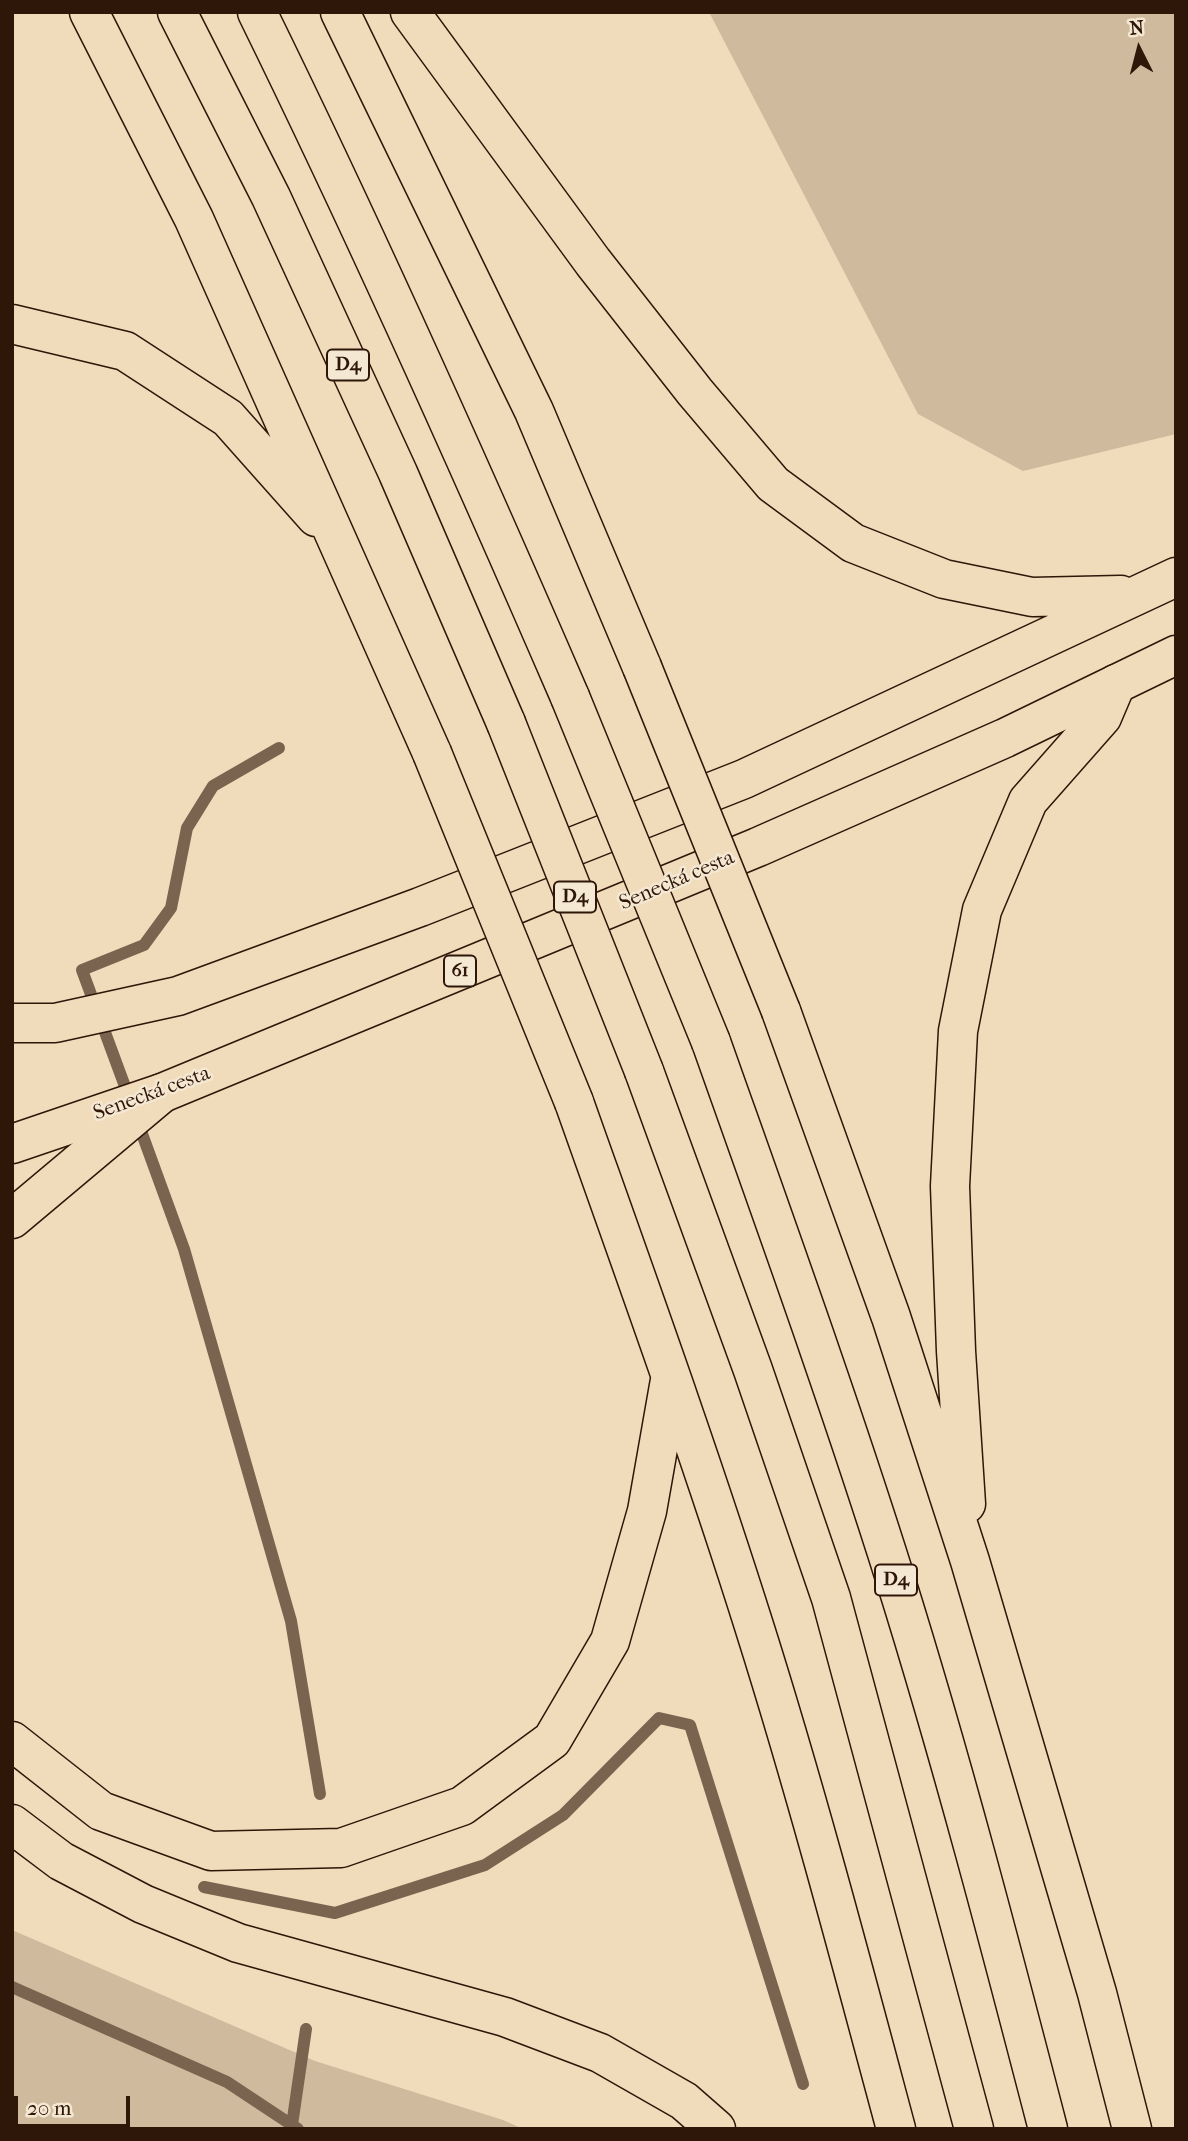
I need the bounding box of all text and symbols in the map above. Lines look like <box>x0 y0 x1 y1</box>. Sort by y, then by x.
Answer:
north arrow <box>1104 14 1174 84</box>
text: N <box>1128 16 1145 40</box>
road number: D4 <box>327 350 369 380</box>
street label: Senecká cesta <box>616 845 738 917</box>
road number: D4 <box>554 882 596 912</box>
road number: 61 <box>444 956 476 987</box>
street label: Senecká cesta <box>90 1061 214 1127</box>
road number: D4 <box>875 1564 917 1596</box>
scale bar <box>18 2082 133 2126</box>
text: 20 m <box>27 2096 71 2120</box>

